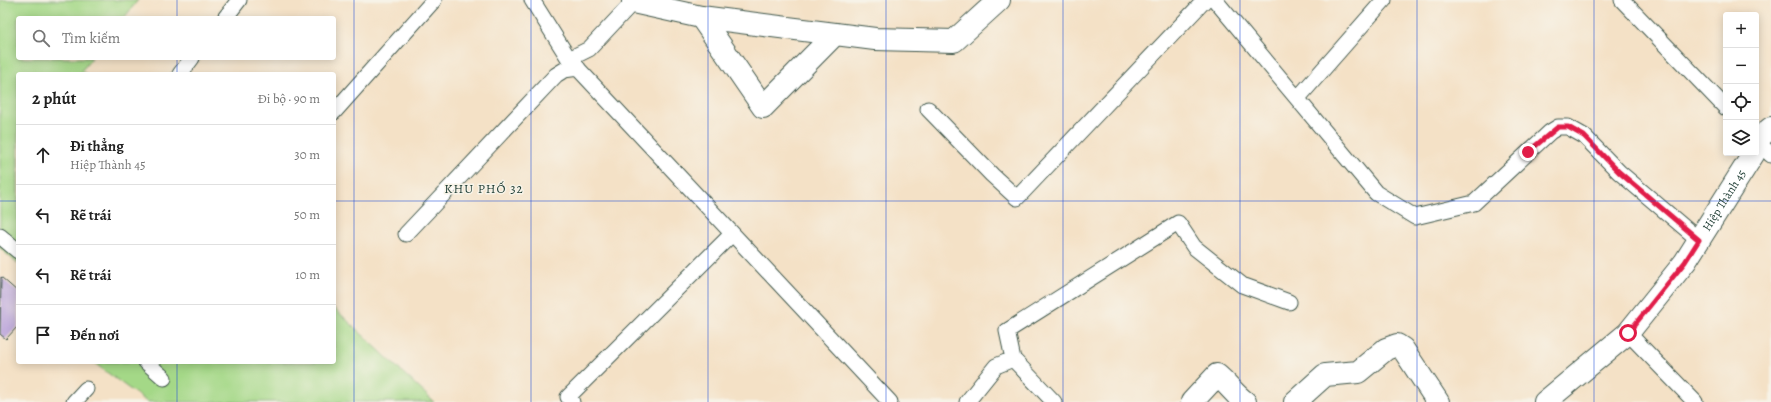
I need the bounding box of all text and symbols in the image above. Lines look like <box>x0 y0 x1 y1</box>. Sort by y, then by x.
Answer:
map controls <box>1723 12 1759 156</box>
button: + <box>1723 12 1759 48</box>
search box <box>16 16 336 60</box>
icon: search <box>30 27 52 49</box>
text: Tìm kiếm <box>62 28 120 48</box>
button: − <box>1723 48 1759 84</box>
button: locate <box>1723 84 1759 120</box>
text: 2 phút <box>32 87 76 110</box>
text: Đi bộ · 90 m <box>257 90 320 107</box>
button: layers <box>1723 120 1759 156</box>
text: Đi thẳng <box>70 136 124 156</box>
route end <box>1519 143 1537 161</box>
icon: ahead <box>32 144 54 166</box>
text: 30 m <box>294 146 320 163</box>
text: Hiệp Thành 45 <box>70 156 146 173</box>
street label: Hiệp Thành 45 <box>1699 166 1750 234</box>
district label: KHU PHỐ 32 <box>444 180 524 197</box>
icon: left <box>32 204 54 226</box>
text: Rẽ trái <box>70 205 111 225</box>
text: 50 m <box>294 206 320 223</box>
icon: left <box>32 264 54 286</box>
text: Rẽ trái <box>70 265 111 285</box>
text: 10 m <box>295 266 320 283</box>
icon: arrive <box>32 324 54 346</box>
route start <box>1619 324 1637 342</box>
text: Đến nơi <box>70 325 119 345</box>

